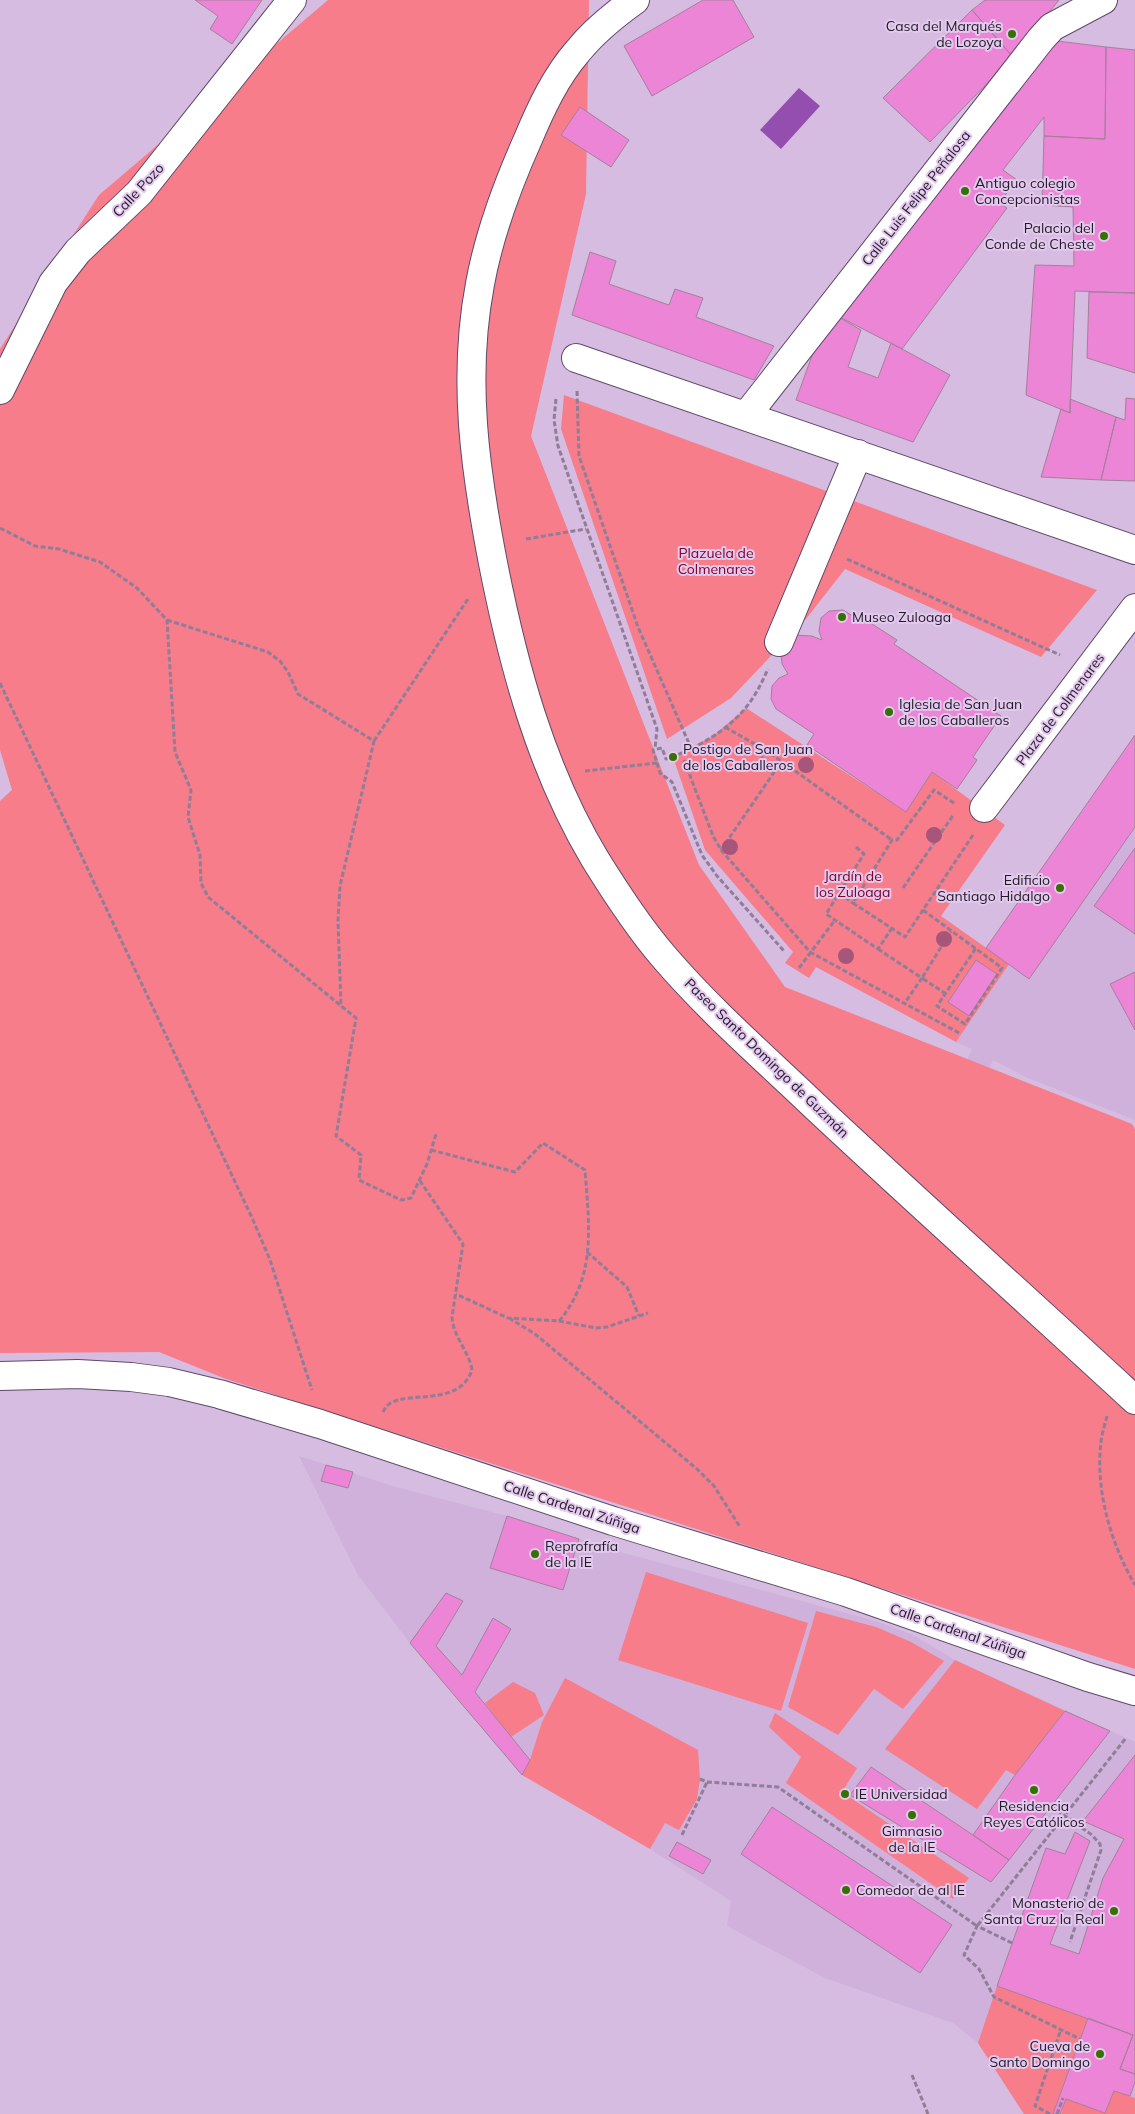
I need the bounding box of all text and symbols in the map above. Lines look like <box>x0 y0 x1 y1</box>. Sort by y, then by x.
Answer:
place label: Casa del Marqués de Lozoya <box>886 17 1002 51</box>
marker: Casa del Marqués de Lozoya <box>1006 28 1018 40</box>
street label: Calle Luis Felipe Peñalosa <box>858 127 974 269</box>
street label: Calle Pozo <box>108 159 168 221</box>
place label: Antiguo colegio Concepcionistas <box>975 174 1080 208</box>
marker: Antiguo colegio Concepcionistas <box>959 185 971 197</box>
place label: Palacio del Conde de Cheste <box>985 219 1094 253</box>
marker: Palacio del Conde de Cheste <box>1098 230 1110 242</box>
park label: Plazuela de Colmenares <box>678 544 754 578</box>
place label: Museo Zuloaga <box>852 608 951 626</box>
marker: Museo Zuloaga <box>836 611 848 623</box>
street label: Plaza de Colmenares <box>1012 649 1108 769</box>
place label: Iglesia de San Juan de los Caballeros <box>899 695 1022 729</box>
marker: Iglesia de San Juan de los Caballeros <box>883 706 895 718</box>
place label: Postigo de San Juan de los Caballeros <box>683 740 813 774</box>
marker: Postigo de San Juan de los Caballeros <box>667 751 679 763</box>
park label: Jardín de los Zuloaga <box>816 867 890 901</box>
place label: Edificio Santiago Hidalgo <box>937 871 1050 905</box>
marker: Edificio Santiago Hidalgo <box>1054 882 1066 894</box>
street label: Paseo Santo Domingo de Guzmán <box>681 975 853 1141</box>
street label: Calle Cardenal Zúñiga <box>501 1476 643 1538</box>
place label: Reprofrafía de la IE <box>545 1537 618 1571</box>
marker: Reprofrafía de la IE <box>529 1548 541 1560</box>
street label: Calle Cardenal Zúñiga <box>888 1599 1028 1663</box>
marker: Residencia Reyes Católicos <box>1028 1784 1040 1796</box>
place label: IE Universidad <box>855 1785 948 1803</box>
marker: IE Universidad <box>839 1788 851 1800</box>
place label: Residencia Reyes Católicos <box>983 1797 1085 1831</box>
marker: Gimnasio de la IE <box>906 1809 918 1821</box>
place label: Gimnasio de la IE <box>882 1822 942 1856</box>
place label: Comedor de al IE <box>856 1881 965 1899</box>
marker: Comedor de al IE <box>840 1884 852 1896</box>
place label: Monasterio de Santa Cruz la Real <box>984 1894 1104 1928</box>
marker: Monasterio de Santa Cruz la Real <box>1108 1905 1120 1917</box>
place label: Cueva de Santo Domingo <box>989 2037 1090 2071</box>
marker: Cueva de Santo Domingo <box>1094 2048 1106 2060</box>

